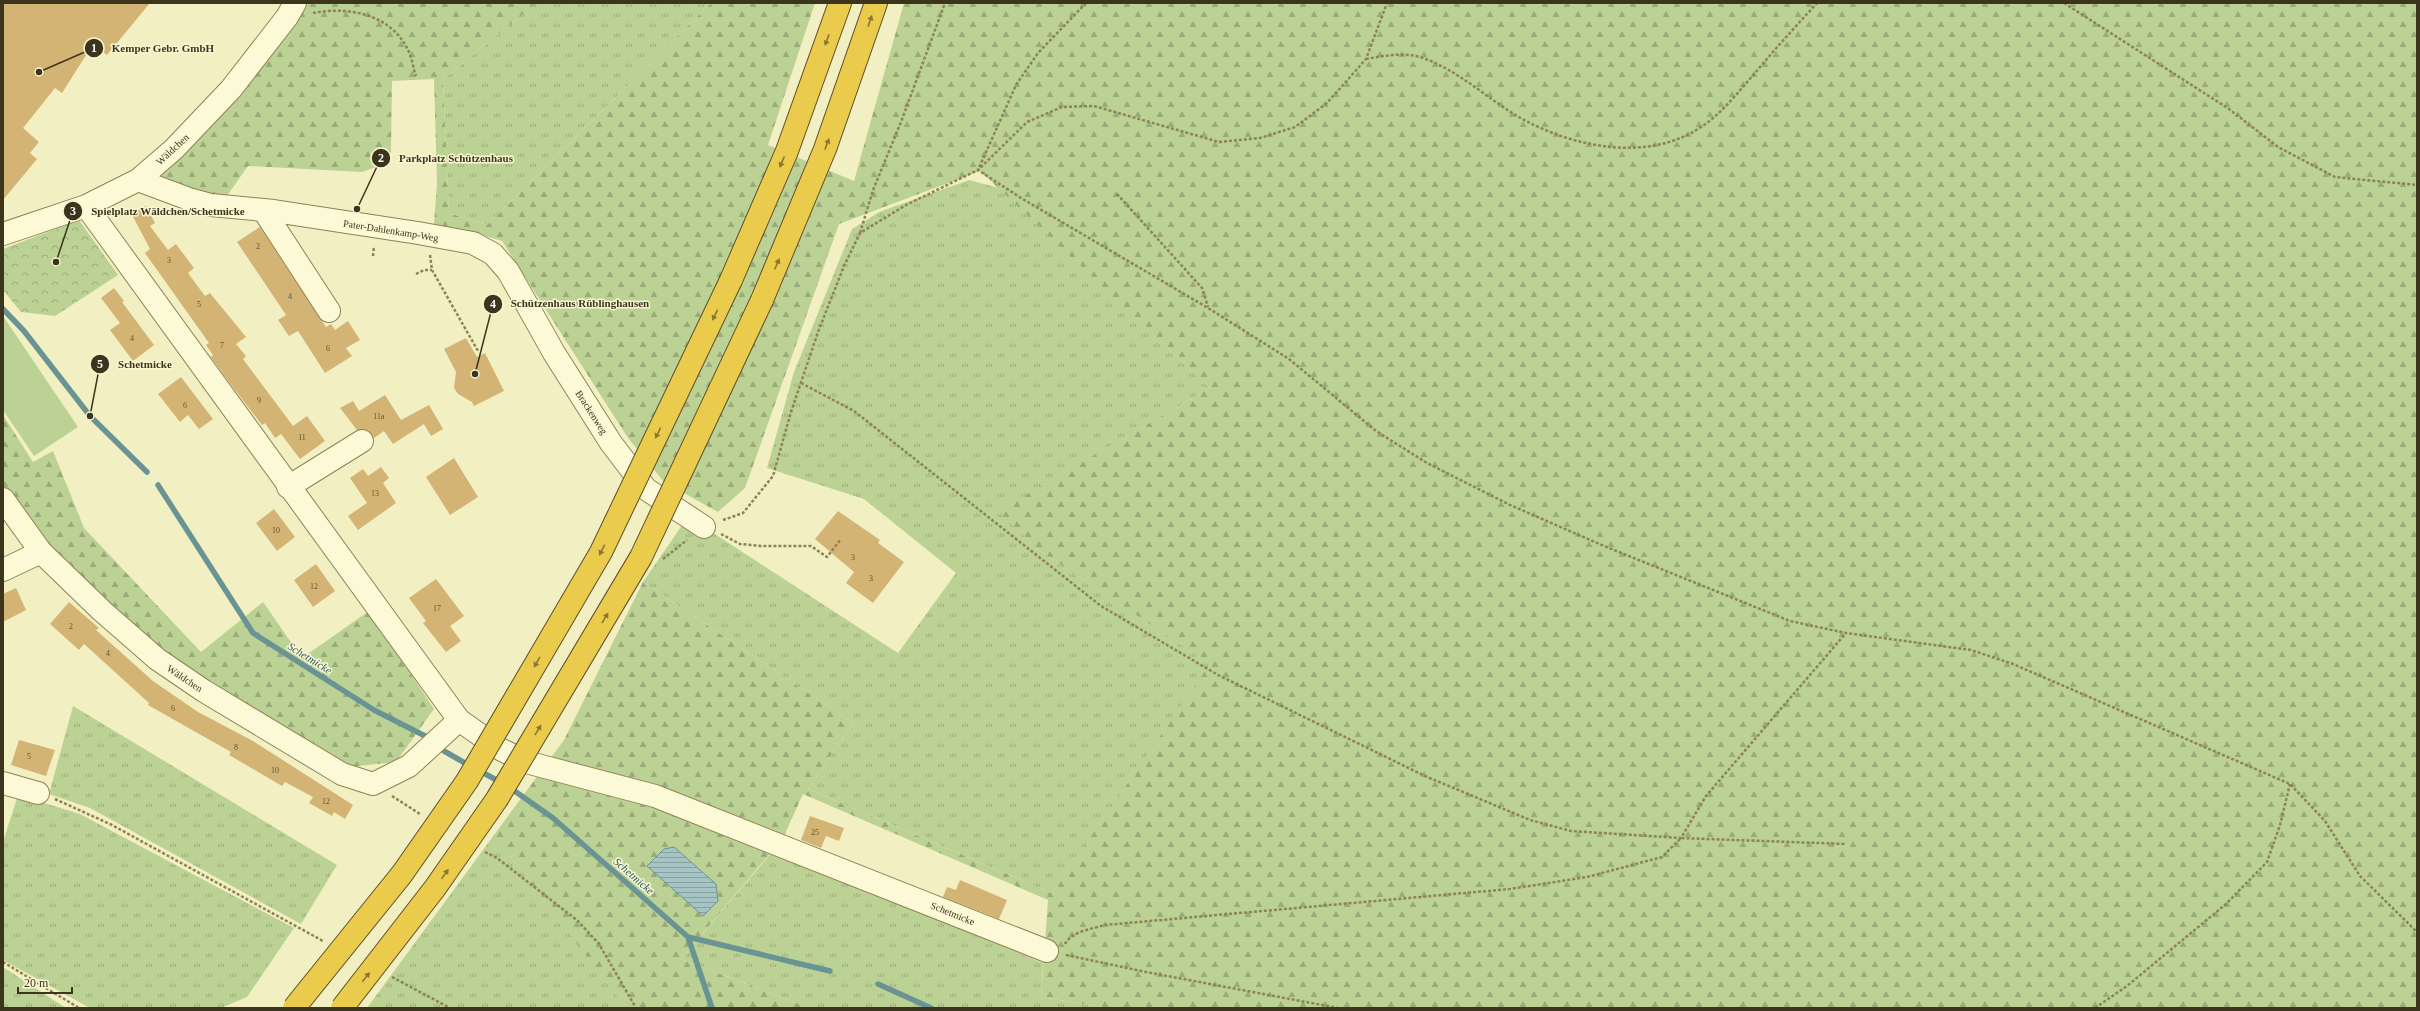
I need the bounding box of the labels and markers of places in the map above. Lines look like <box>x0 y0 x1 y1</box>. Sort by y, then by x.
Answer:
callout: Kemper Gebr. GmbH <box>84 37 223 60</box>
callout: Parkplatz Schützenhaus <box>371 147 521 170</box>
callout: Spielplatz Wäldchen/Schetmicke <box>63 199 253 222</box>
callout: Schützenhaus Rüblinghausen <box>483 292 657 315</box>
callout: Schetmicke <box>90 353 180 376</box>

